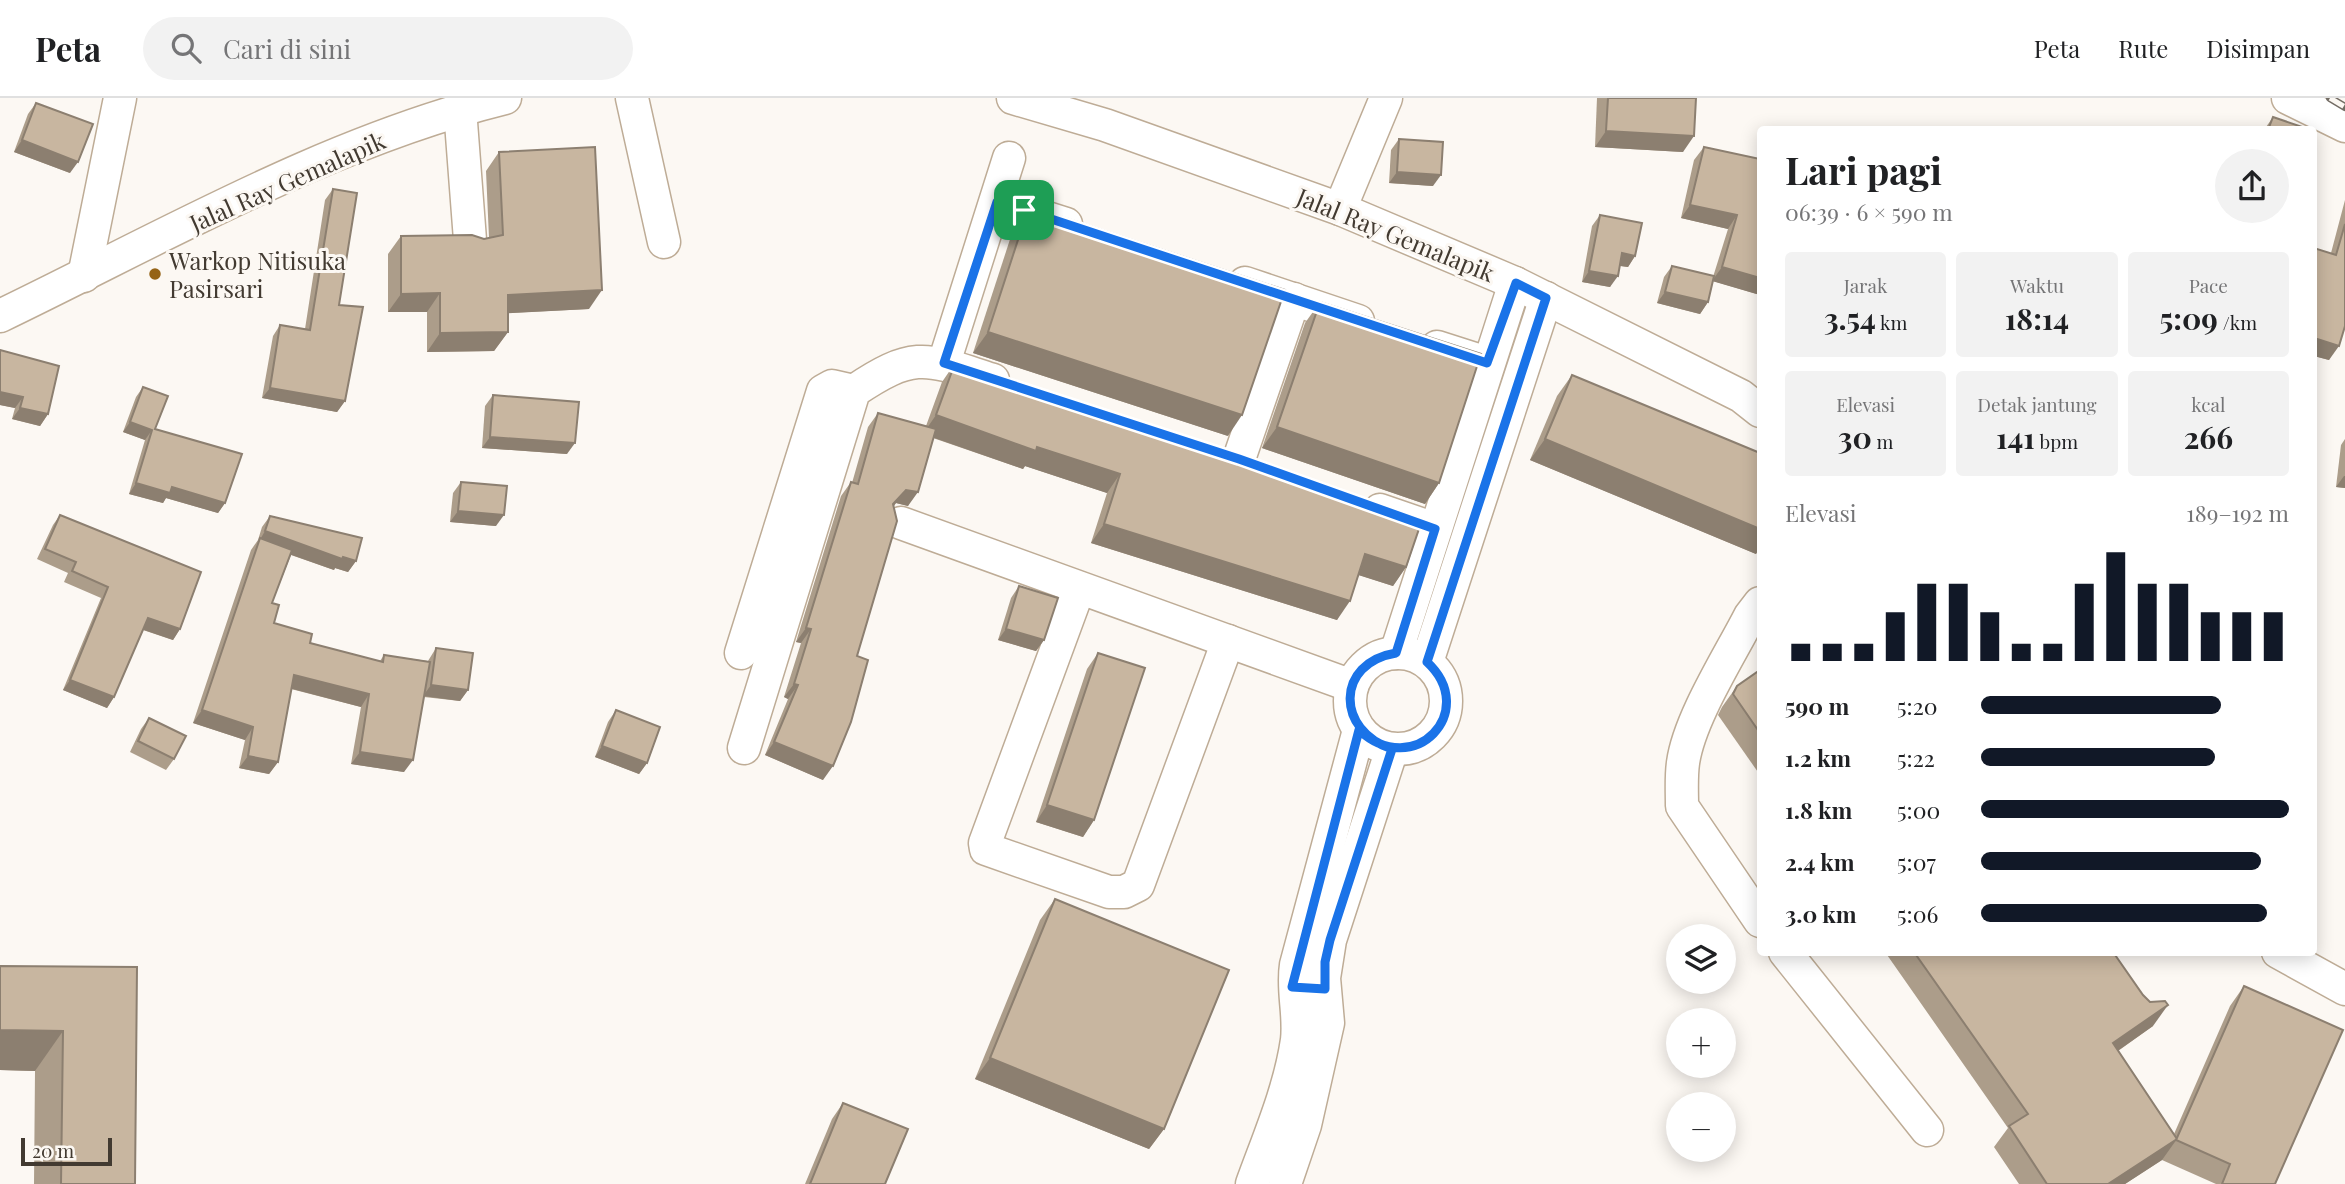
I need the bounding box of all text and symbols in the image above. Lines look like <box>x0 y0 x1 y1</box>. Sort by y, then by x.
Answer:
search box <box>143 17 633 80</box>
text: Peta <box>35 26 101 70</box>
icon: search <box>167 29 205 67</box>
text: Cari di sini <box>223 31 351 66</box>
text: Peta <box>2034 32 2080 64</box>
text: Rute <box>2118 32 2168 64</box>
text: Disimpan <box>2206 32 2310 64</box>
street label: Jalal Ray Gemalapik <box>183 123 391 239</box>
text: Lari pagi <box>1785 144 1942 195</box>
button: share <box>2215 149 2289 223</box>
street label: Jalal Ray Gemalapik <box>1291 179 1501 289</box>
pin <box>994 180 1054 240</box>
icon: arrive <box>1005 191 1043 229</box>
text: 06:39 · 6 × 590 m <box>1785 196 1953 227</box>
place label: Warkop Nitisuka Pasirsari <box>168 244 346 304</box>
marker: Warkop Nitisuka Pasirsari <box>147 266 163 282</box>
text: Jarak <box>1844 272 1887 298</box>
text: Waktu <box>2010 272 2064 298</box>
text: Pace <box>2189 272 2228 298</box>
text: 3.54 <box>1824 298 1876 338</box>
text: 18:14 <box>2005 298 2069 338</box>
text: 5:09 <box>2160 298 2218 338</box>
text: km <box>1876 309 1907 335</box>
text: /km <box>2218 309 2257 335</box>
text: Elevasi <box>1836 391 1895 417</box>
text: Detak jantung <box>1977 391 2097 417</box>
text: kcal <box>2191 391 2225 417</box>
text: 30 <box>1838 417 1872 457</box>
text: 141 <box>1996 417 2035 457</box>
text: 266 <box>2184 417 2233 457</box>
text: m <box>1872 428 1893 454</box>
text: bpm <box>2035 428 2078 454</box>
text: Elevasi <box>1785 497 1856 528</box>
text: 189–192 m <box>2186 497 2289 528</box>
text: 590 m <box>1785 690 1849 721</box>
text: 5:20 <box>1897 690 1937 721</box>
text: 1.2 km <box>1785 742 1851 773</box>
text: 5:22 <box>1897 742 1935 773</box>
text: 1.8 km <box>1785 794 1852 825</box>
text: 5:00 <box>1897 794 1940 825</box>
text: 2.4 km <box>1785 846 1855 877</box>
text: 5:07 <box>1897 846 1936 877</box>
text: 3.0 km <box>1785 898 1857 929</box>
text: 5:06 <box>1897 898 1938 929</box>
map controls <box>1666 924 1736 1162</box>
button: layers <box>1666 924 1736 994</box>
button: + <box>1666 1008 1736 1078</box>
button: − <box>1666 1092 1736 1162</box>
scale bar <box>21 1135 112 1167</box>
text: 20 m <box>32 1137 74 1163</box>

